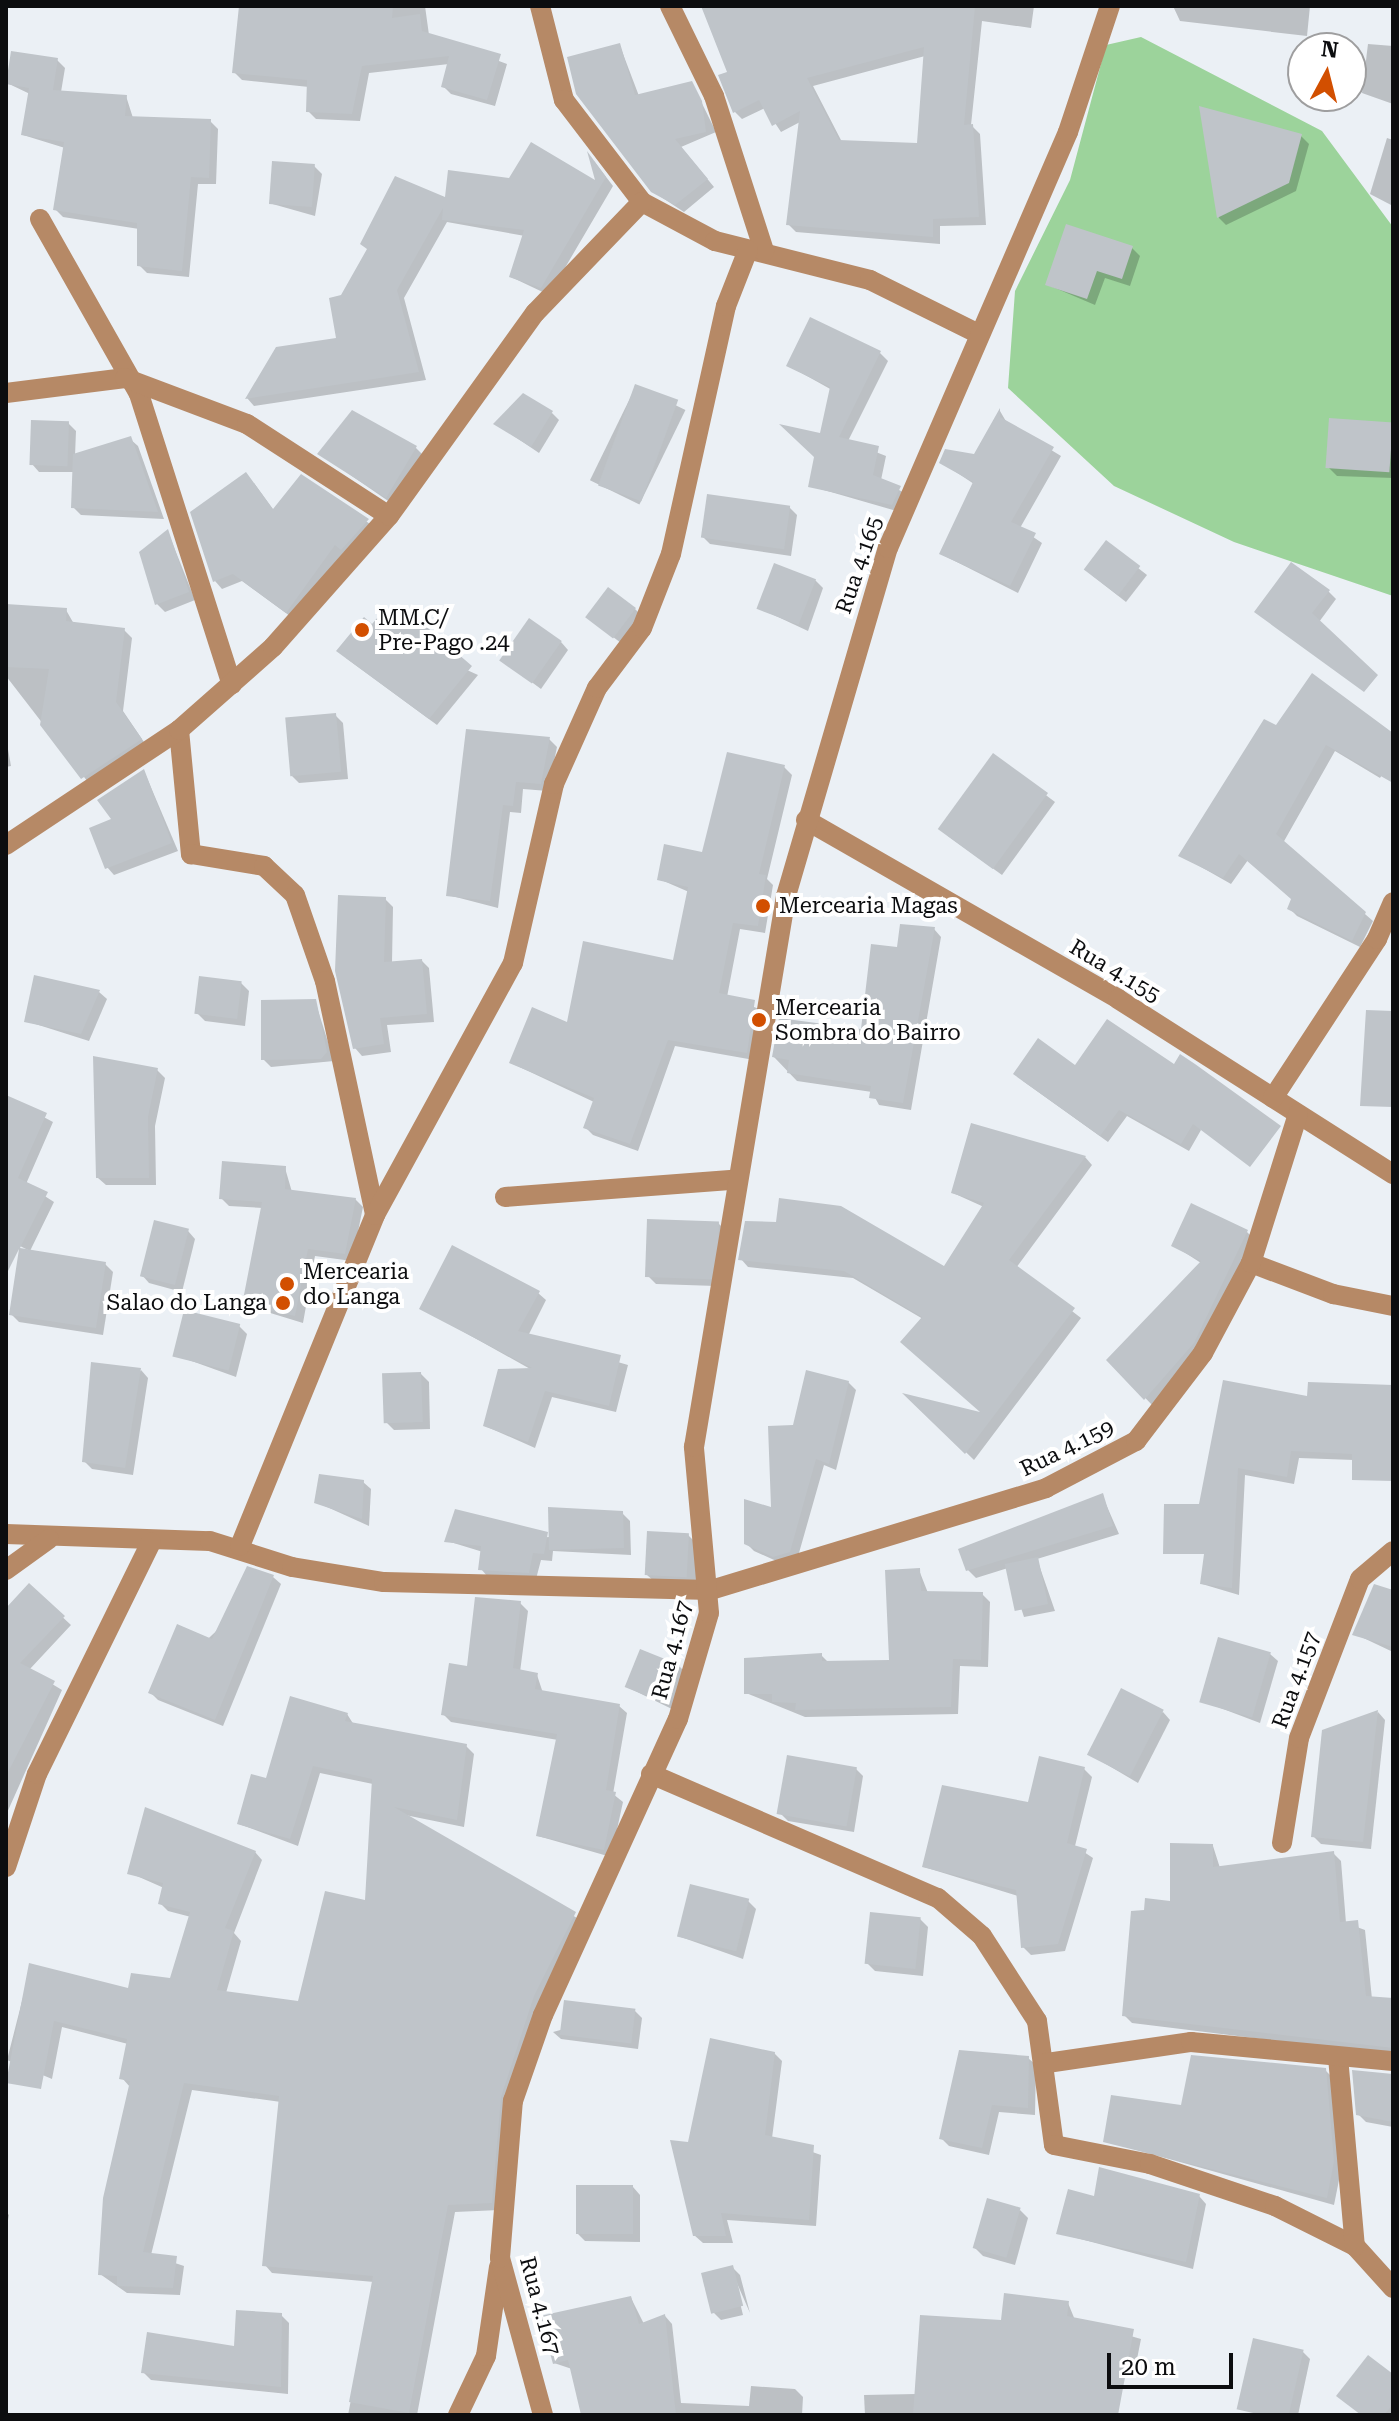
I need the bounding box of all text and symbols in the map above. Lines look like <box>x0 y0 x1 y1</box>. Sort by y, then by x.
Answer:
north arrow <box>1287 32 1367 112</box>
text: N <box>1320 36 1340 63</box>
street label: Rua 4.165 <box>830 513 888 617</box>
place label: MM.C/ Pre-Pago .24 <box>378 604 510 656</box>
marker: MM.C/ Pre-Pago .24 <box>353 621 371 639</box>
place label: Mercearia Magas <box>779 893 958 919</box>
marker: Mercearia Magas <box>754 897 772 915</box>
street label: Rua 4.155 <box>1065 934 1165 1008</box>
place label: Mercearia Sombra do Bairro <box>775 994 961 1046</box>
marker: Mercearia Sombra do Bairro <box>750 1011 768 1029</box>
place label: Mercearia do Langa <box>303 1258 409 1310</box>
marker: Mercearia do Langa <box>278 1275 296 1293</box>
place label: Salao do Langa <box>106 1290 267 1316</box>
marker: Salao do Langa <box>274 1294 292 1312</box>
street label: Rua 4.159 <box>1016 1414 1118 1482</box>
street label: Rua 4.167 <box>646 1598 698 1702</box>
street label: Rua 4.157 <box>1266 1628 1326 1732</box>
street label: Rua 4.167 <box>514 2254 566 2358</box>
scale bar <box>1111 2337 1237 2387</box>
text: 20 m <box>1121 2353 1176 2381</box>

